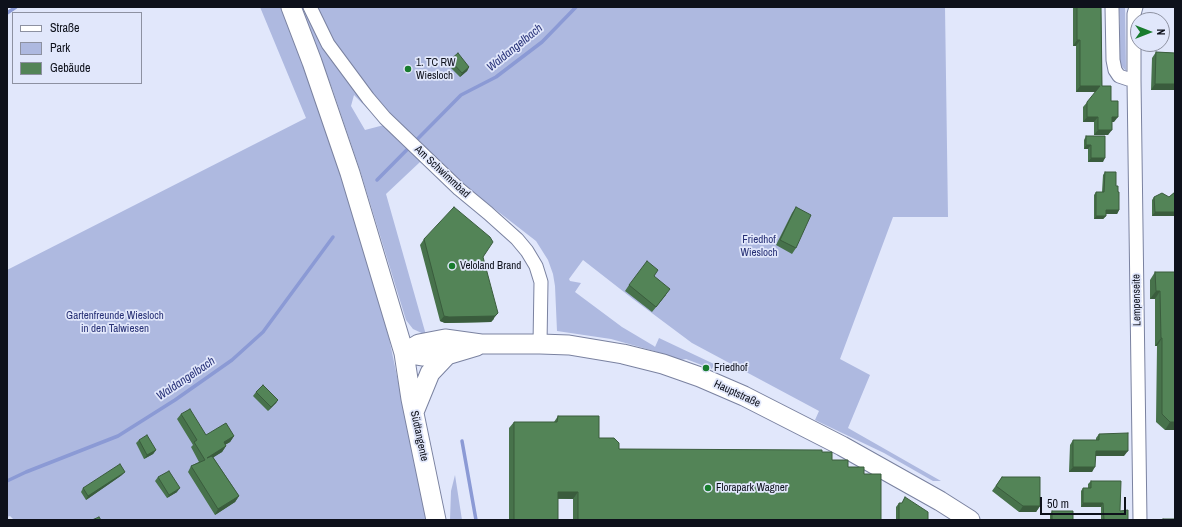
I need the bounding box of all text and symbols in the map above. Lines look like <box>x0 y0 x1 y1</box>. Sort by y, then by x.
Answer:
legend <box>12 12 142 84</box>
north arrow <box>1130 12 1170 52</box>
text: Straße <box>50 20 80 36</box>
water label: Waldangelbach <box>484 21 546 75</box>
text: N <box>1154 29 1168 35</box>
text: Park <box>50 40 70 56</box>
place label: 1. TC RW Wiesloch <box>416 56 455 82</box>
text: Gebäude <box>50 60 91 76</box>
marker: 1. TC RW Wiesloch <box>403 64 413 74</box>
street label: Am Schwimmbad <box>412 143 472 201</box>
park label: Friedhof Wiesloch <box>740 233 778 259</box>
place label: Veloland Brand <box>460 259 521 273</box>
marker: Veloland Brand <box>447 261 457 271</box>
street label: Lempenseite <box>1130 274 1144 326</box>
park label: Gartenfreunde Wiesloch in den Talwiesen <box>66 309 164 335</box>
water label: Waldangelbach <box>154 354 218 404</box>
place label: Friedhof <box>714 361 748 375</box>
marker: Friedhof <box>701 363 711 373</box>
street label: Hauptstraße <box>712 378 762 410</box>
street label: Südtangente <box>407 410 431 462</box>
place label: Florapark Wagner <box>716 481 788 495</box>
marker: Florapark Wagner <box>703 483 713 493</box>
scale bar <box>1042 489 1128 515</box>
text: 50 m <box>1047 496 1069 512</box>

